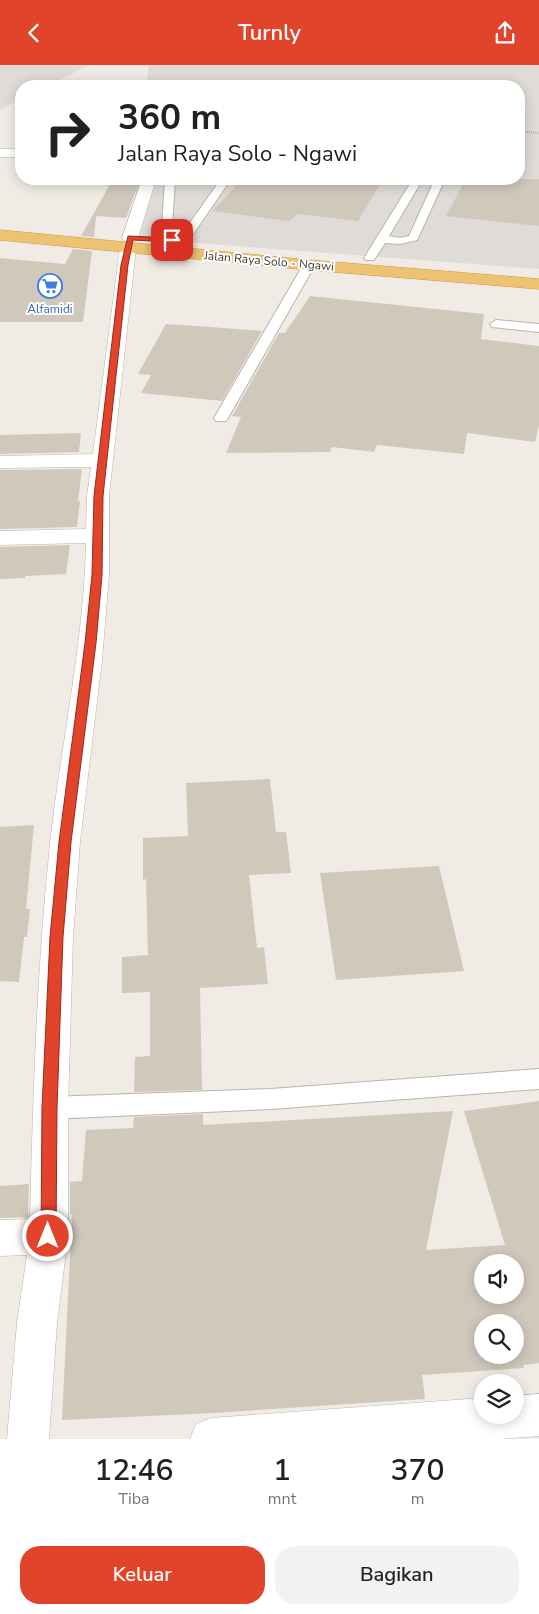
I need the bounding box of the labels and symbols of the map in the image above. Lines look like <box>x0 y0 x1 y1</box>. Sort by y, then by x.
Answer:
pin <box>151 219 193 261</box>
street label: Jalan Raya Solo - Ngawi <box>202 247 335 275</box>
supermarket icon: Alfamidi <box>37 273 63 299</box>
place label: Alfamidi <box>27 301 73 317</box>
position arrow <box>21 1209 73 1261</box>

